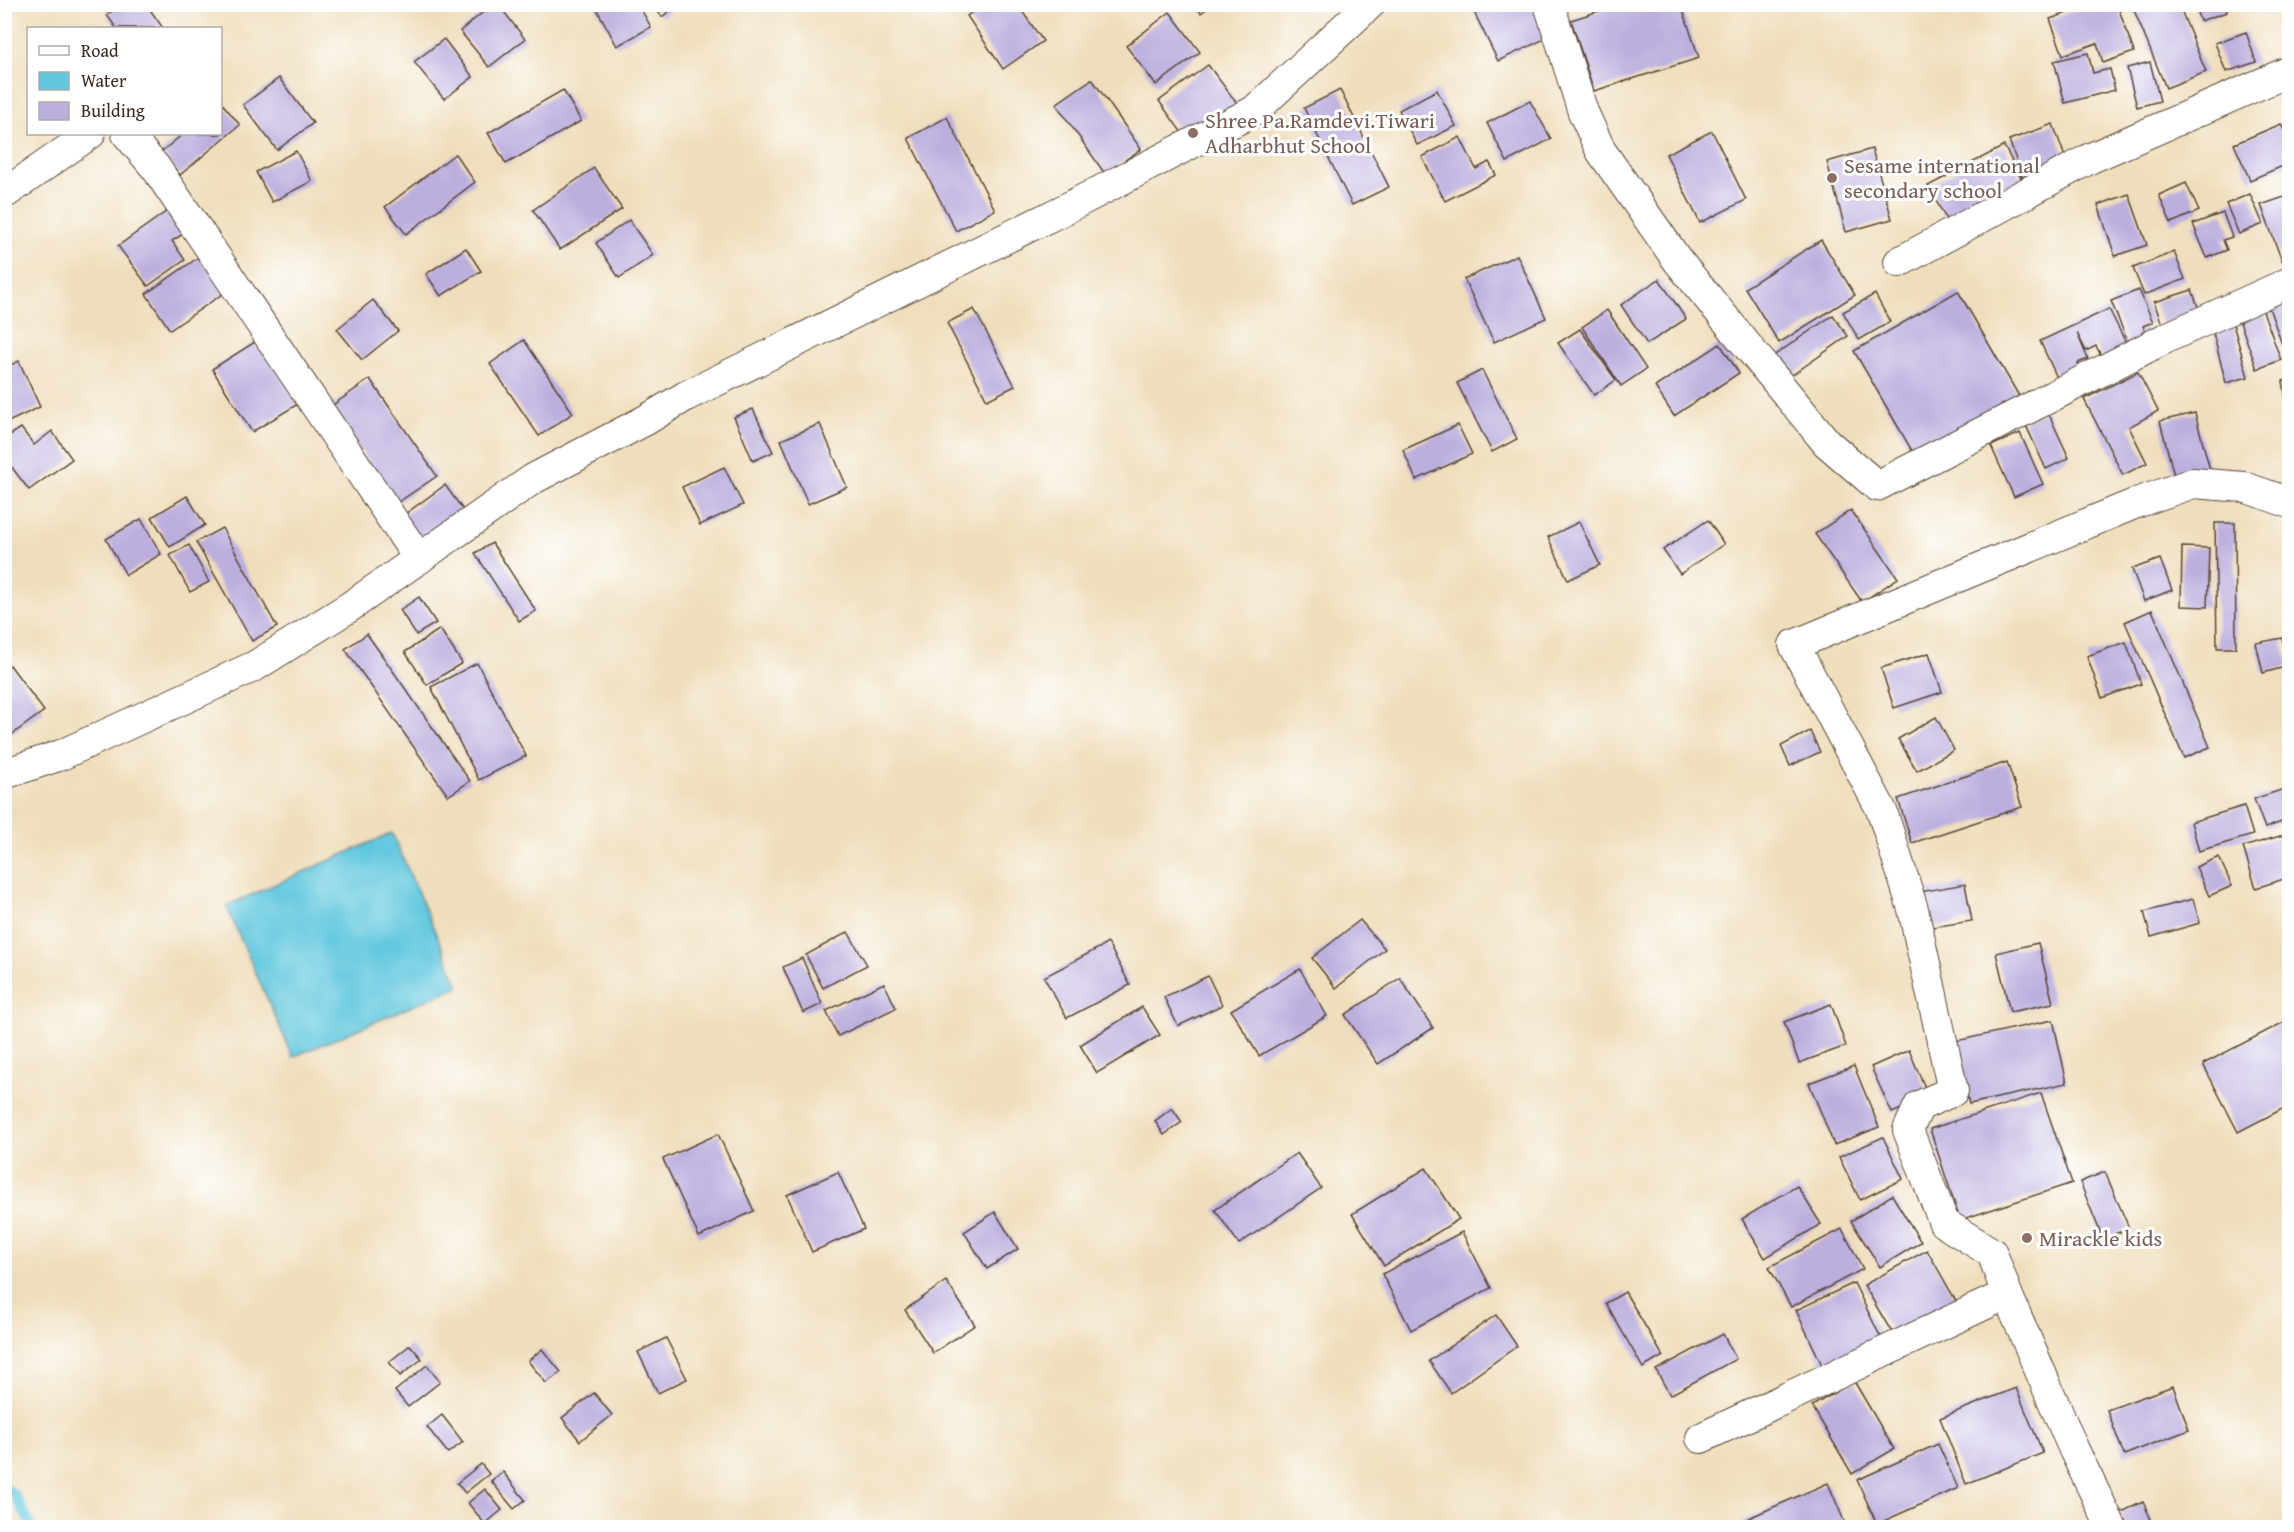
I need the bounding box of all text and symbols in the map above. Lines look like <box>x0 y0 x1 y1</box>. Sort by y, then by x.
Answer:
legend <box>27 27 222 135</box>
text: Road <box>81 37 119 64</box>
text: Water <box>81 67 127 94</box>
text: Building <box>81 97 145 124</box>
place label: Shree Pa.Ramdevi.Tiwari Adharbhut School <box>1205 104 1435 161</box>
marker: Shree Pa.Ramdevi.Tiwari Adharbhut School <box>1186 126 1200 140</box>
place label: Sesame international secondary school <box>1844 149 2040 206</box>
marker: Sesame international secondary school <box>1825 171 1839 185</box>
place label: Mirackle kids <box>2039 1222 2162 1254</box>
marker: Mirackle kids <box>2020 1231 2034 1245</box>

